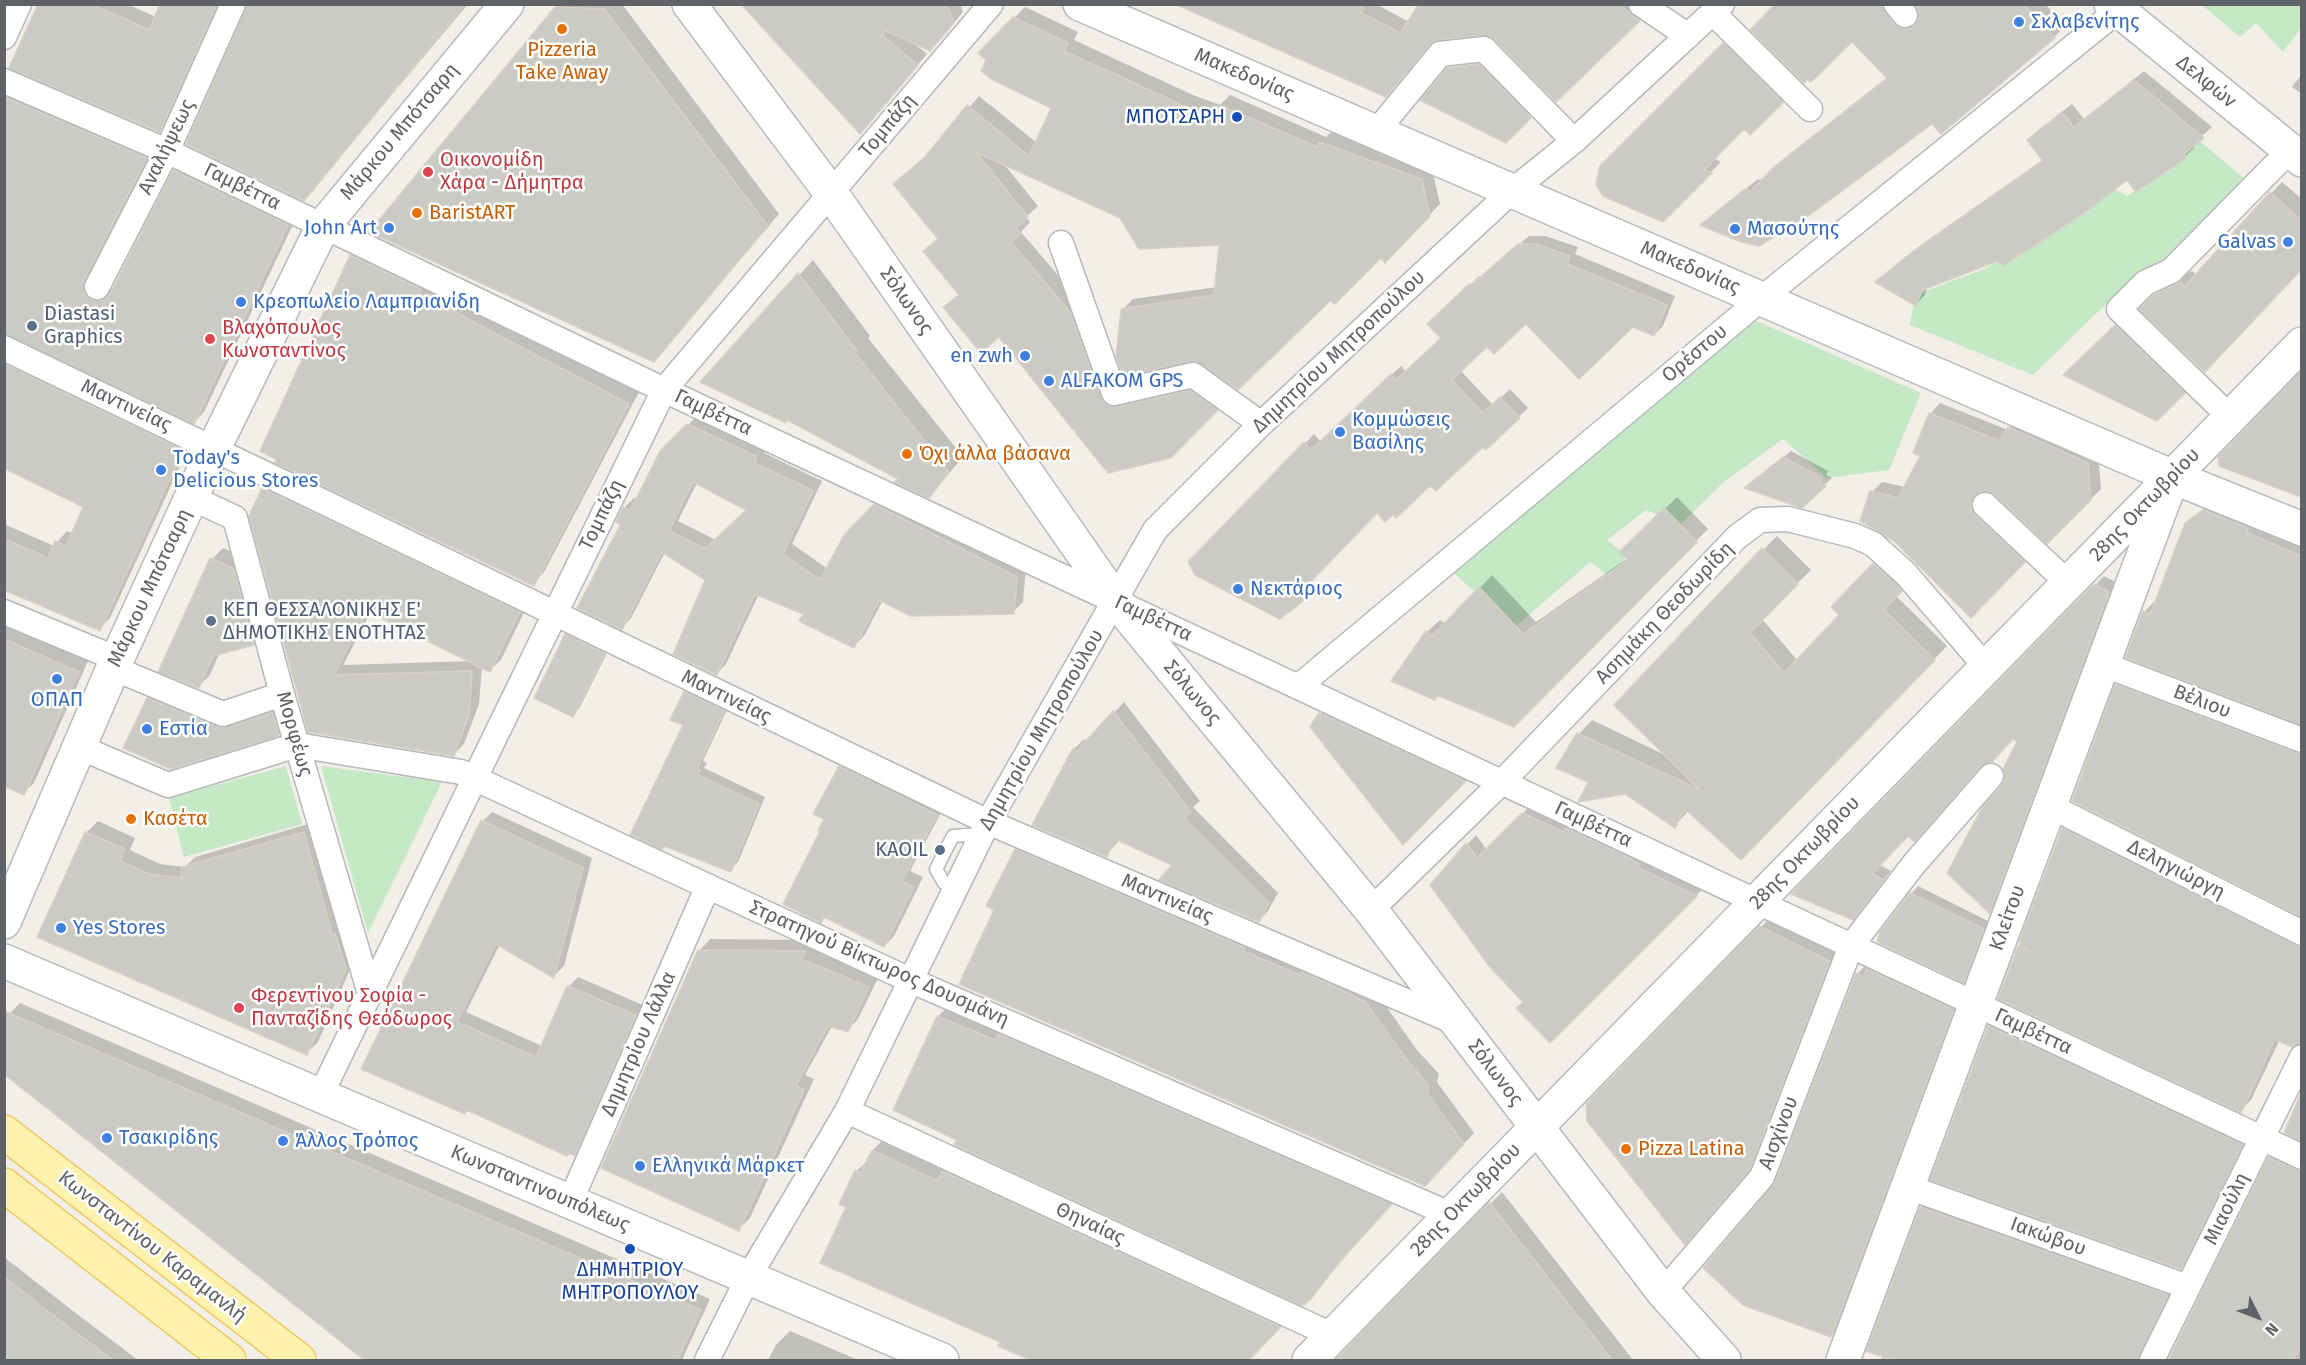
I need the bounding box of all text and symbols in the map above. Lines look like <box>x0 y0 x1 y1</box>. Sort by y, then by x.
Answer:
place label: Σκλαβενίτης <box>2031 10 2139 34</box>
marker: Σκλαβενίτης <box>2012 15 2026 29</box>
marker: Pizzeria Take Away <box>555 22 569 36</box>
place label: Pizzeria Take Away <box>516 38 608 85</box>
street label: Μακεδονίας <box>1190 43 1298 107</box>
street label: Δελφών <box>2171 51 2241 113</box>
street label: Μάρκου Μπότσαρη <box>336 59 464 205</box>
street label: Τομπάζη <box>854 89 922 163</box>
street label: Αναλήψεως <box>134 95 200 199</box>
place label: ΜΠΟΤΣΑΡΗ <box>1126 105 1225 129</box>
marker: ΜΠΟΤΣΑΡΗ <box>1230 110 1244 124</box>
place label: Οικονομίδη Χάρα - Δήμητρα <box>440 148 584 195</box>
street label: Γαμβέττα <box>200 158 284 216</box>
marker: Οικονομίδη Χάρα - Δήμητρα <box>421 165 435 179</box>
place label: BaristART <box>429 201 515 225</box>
marker: BaristART <box>410 206 424 220</box>
place label: John Art <box>304 216 377 240</box>
place label: Μασούτης <box>1747 217 1839 241</box>
marker: John Art <box>382 221 396 235</box>
marker: Μασούτης <box>1728 222 1742 236</box>
place label: Galvas <box>2218 230 2276 254</box>
marker: Galvas <box>2281 235 2295 249</box>
street label: Μακεδονίας <box>1636 236 1744 300</box>
street label: Σόλωνος <box>874 263 938 339</box>
street label: Δημητρίου Μητροπούλου <box>1247 265 1431 439</box>
place label: Κρεοπωλείο Λαμπριανίδη <box>253 290 480 314</box>
marker: Κρεοπωλείο Λαμπριανίδη <box>234 295 248 309</box>
place label: Diastasi Graphics <box>44 302 123 349</box>
place label: Βλαχόπουλος Κωνσταντίνος <box>222 316 346 363</box>
marker: Diastasi Graphics <box>25 319 39 333</box>
street label: Ορέστου <box>1657 320 1733 388</box>
marker: Βλαχόπουλος Κωνσταντίνος <box>203 332 217 346</box>
place label: en zwh <box>950 344 1013 368</box>
marker: en zwh <box>1018 349 1032 363</box>
place label: ALFAKOM GPS <box>1061 369 1183 393</box>
marker: ALFAKOM GPS <box>1042 374 1056 388</box>
street label: Μαντινείας <box>77 375 175 437</box>
street label: Γαμβέττα <box>670 385 756 441</box>
place label: Κομμώσεις Βασίλης <box>1352 408 1450 455</box>
marker: Κομμώσεις Βασίλης <box>1333 425 1347 439</box>
place label: Όχι άλλα βάσανα <box>919 442 1071 466</box>
street label: 28ης Οκτωβρίου <box>2085 443 2205 567</box>
place label: Today's Delicious Stores <box>173 446 318 493</box>
marker: Όχι άλλα βάσανα <box>900 447 914 461</box>
marker: Today's Delicious Stores <box>154 463 168 477</box>
street label: Τομπάζη <box>575 476 629 554</box>
street label: Μάρκου Μπότσαρη <box>103 505 197 671</box>
street label: Ασημάκη Θεοδωρίδη <box>1591 537 1739 689</box>
place label: Νεκτάριος <box>1250 577 1342 601</box>
marker: Νεκτάριος <box>1231 582 1245 596</box>
street label: Γαμβέττα <box>1110 591 1196 647</box>
place label: ΚΕΠ ΘΕΣΣΑΛΟΝΙΚΗΣ Ε' ΔΗΜΟΤΙΚΗΣ ΕΝΟΤΗΤΑΣ <box>223 598 426 645</box>
marker: ΚΕΠ ΘΕΣΣΑΛΟΝΙΚΗΣ Ε' ΔΗΜΟΤΙΚΗΣ ΕΝΟΤΗΤΑΣ <box>204 614 218 628</box>
street label: Δημητρίου Μητροπούλου <box>975 625 1109 835</box>
street label: Σόλωνος <box>1158 656 1226 730</box>
street label: Μαντινείας <box>677 665 775 729</box>
marker: ΟΠΑΠ <box>50 672 64 686</box>
street label: Βέλιου <box>2170 680 2234 724</box>
place label: ΟΠΑΠ <box>31 688 83 712</box>
street label: Μορφέως <box>270 689 318 779</box>
place label: Εστία <box>159 717 208 741</box>
marker: Εστία <box>140 722 154 736</box>
street label: 28ης Οκτωβρίου <box>1745 791 1865 915</box>
street label: Γαμβέττα <box>1550 797 1636 853</box>
place label: Κασέτα <box>143 807 207 831</box>
marker: Κασέτα <box>124 812 138 826</box>
street label: Δεληγιώργη <box>2123 835 2229 905</box>
place label: KAOIL <box>875 838 928 862</box>
marker: KAOIL <box>933 843 947 857</box>
street label: Μαντινείας <box>1118 869 1216 929</box>
street label: Κλείτου <box>1985 882 2031 954</box>
street label: Στρατηγού Βίκτωρος Δουσμάνη <box>745 896 1013 1032</box>
place label: Yes Stores <box>73 916 165 940</box>
marker: Yes Stores <box>54 921 68 935</box>
street label: Δημητρίου Λάλλα <box>596 968 682 1120</box>
place label: Φερεντίνου Σοφία - Πανταζίδης Θεόδωρος <box>251 984 452 1031</box>
marker: Φερεντίνου Σοφία - Πανταζίδης Θεόδωρος <box>232 1001 246 1015</box>
street label: Γαμβέττα <box>1990 1004 2076 1060</box>
street label: Σόλωνος <box>1462 1035 1528 1111</box>
street label: Αισχίνου <box>1754 1093 1804 1173</box>
place label: Τσακιρίδης <box>119 1126 218 1150</box>
place label: Άλλος Τρόπος <box>295 1129 418 1153</box>
marker: Τσακιρίδης <box>100 1131 114 1145</box>
marker: Άλλος Τρόπος <box>276 1134 290 1148</box>
place label: Pizza Latina <box>1638 1137 1745 1161</box>
street label: 28ης Οκτωβρίου <box>1406 1138 1526 1262</box>
street label: Κωνσταντινουπόλεως <box>447 1140 633 1238</box>
marker: Pizza Latina <box>1619 1142 1633 1156</box>
place label: Ελληνικά Μάρκετ <box>652 1154 804 1178</box>
marker: Ελληνικά Μάρκετ <box>633 1159 647 1173</box>
street label: Κωνσταντίνου Καραμανλή <box>53 1166 251 1328</box>
street label: Μιαούλη <box>2199 1169 2255 1249</box>
street label: Θηναίας <box>1052 1198 1128 1250</box>
street label: Ιακώβου <box>2007 1212 2089 1262</box>
marker: ΔΗΜΗΤΡΙΟΥ ΜΗΤΡΟΠΟΥΛΟΥ <box>623 1242 637 1256</box>
place label: ΔΗΜΗΤΡΙΟΥ ΜΗΤΡΟΠΟΥΛΟΥ <box>561 1258 699 1305</box>
north arrow <box>2228 1287 2288 1347</box>
text: N <box>2261 1319 2282 1340</box>

